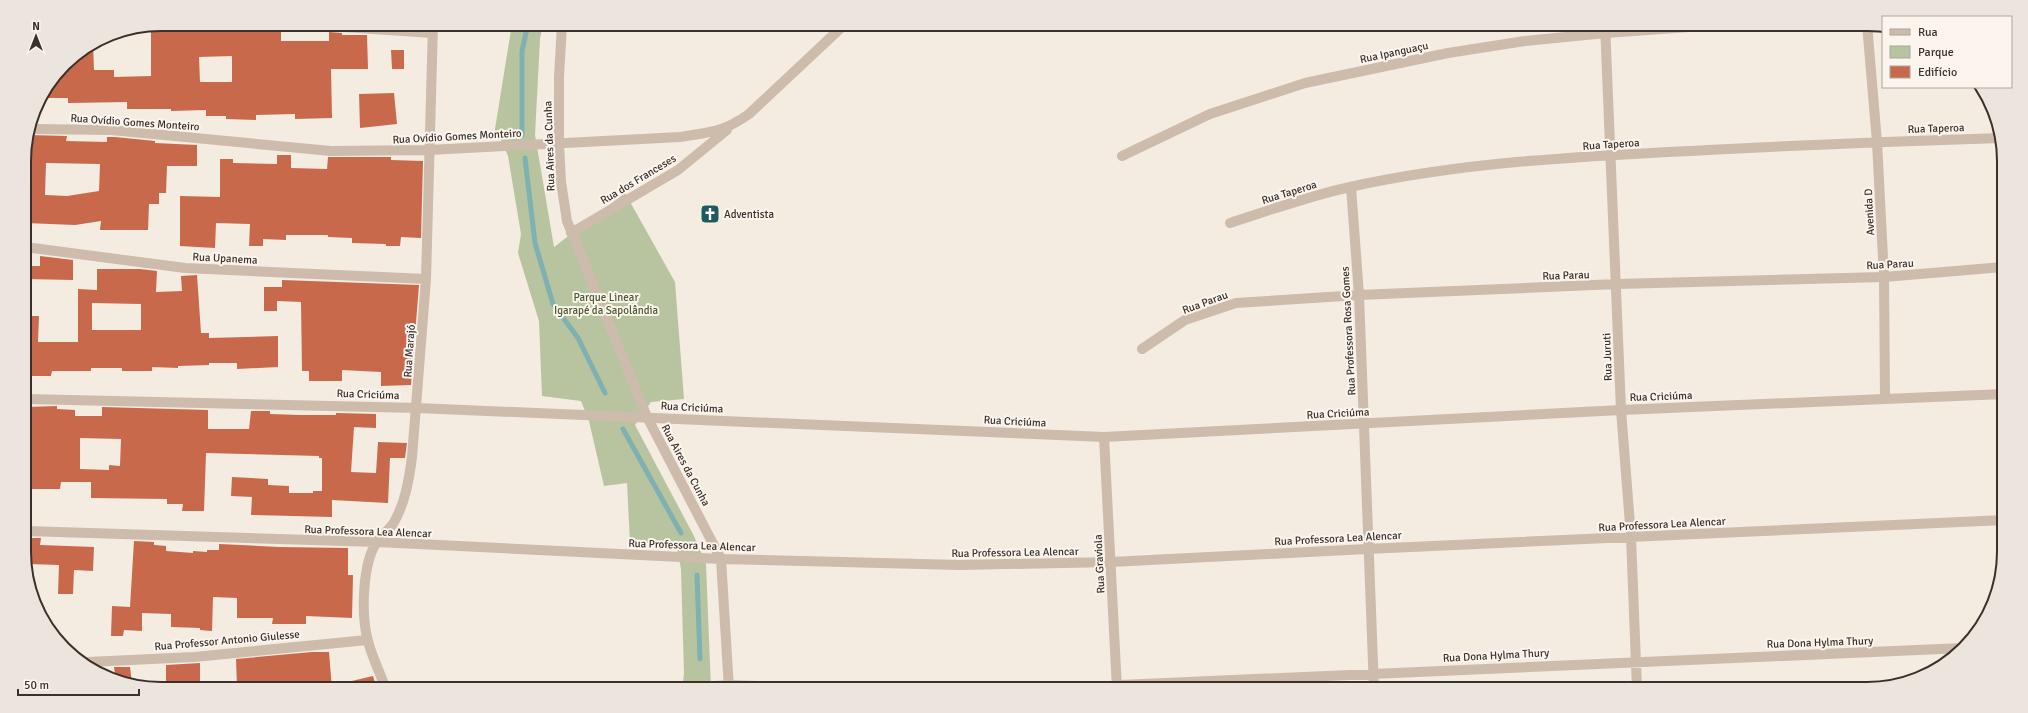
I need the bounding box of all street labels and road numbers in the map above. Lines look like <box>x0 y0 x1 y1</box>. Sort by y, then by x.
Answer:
street label: Rua Ipanguaçu <box>1359 39 1429 66</box>
street label: Rua Aires da Cunha <box>541 100 558 192</box>
street label: Rua Ovídio Gomes Monteiro <box>70 112 200 134</box>
street label: Rua Taperoa <box>1907 121 1965 136</box>
street label: Rua Ovídio Gomes Monteiro <box>392 127 522 146</box>
street label: Rua Taperoa <box>1582 136 1640 153</box>
street label: Rua dos Franceses <box>598 152 679 207</box>
street label: Rua Taperoa <box>1260 178 1319 207</box>
street label: Avenida D <box>1862 188 1877 236</box>
street label: Rua Upanema <box>192 250 258 267</box>
street label: Rua Parau <box>1866 257 1914 272</box>
street label: Rua Professora Rosa Gomes <box>1339 266 1358 396</box>
street label: Rua Parau <box>1542 268 1590 283</box>
street label: Rua Parau <box>1181 288 1230 317</box>
street label: Rua Marajó <box>401 324 418 378</box>
street label: Rua Juruti <box>1600 333 1615 381</box>
street label: Rua Criciúma <box>336 387 400 402</box>
street label: Rua Criciúma <box>1629 389 1693 404</box>
street label: Rua Criciúma <box>660 399 724 416</box>
street label: Rua Criciúma <box>1306 405 1370 422</box>
street label: Rua Criciúma <box>983 413 1047 430</box>
street label: Rua Aires da Cunha <box>659 422 713 509</box>
street label: Rua Professora Lea Alencar <box>1598 515 1726 534</box>
street label: Rua Professora Lea Alencar <box>304 523 432 540</box>
street label: Rua Professora Lea Alencar <box>1274 529 1402 548</box>
street label: Rua Graviola <box>1091 534 1108 594</box>
street label: Rua Professora Lea Alencar <box>628 537 756 554</box>
street label: Rua Professora Lea Alencar <box>951 545 1079 560</box>
street label: Rua Professor Antonio Giulesse <box>154 628 300 653</box>
street label: Rua Dona Hylma Thury <box>1766 634 1874 651</box>
street label: Rua Dona Hylma Thury <box>1442 646 1550 665</box>

